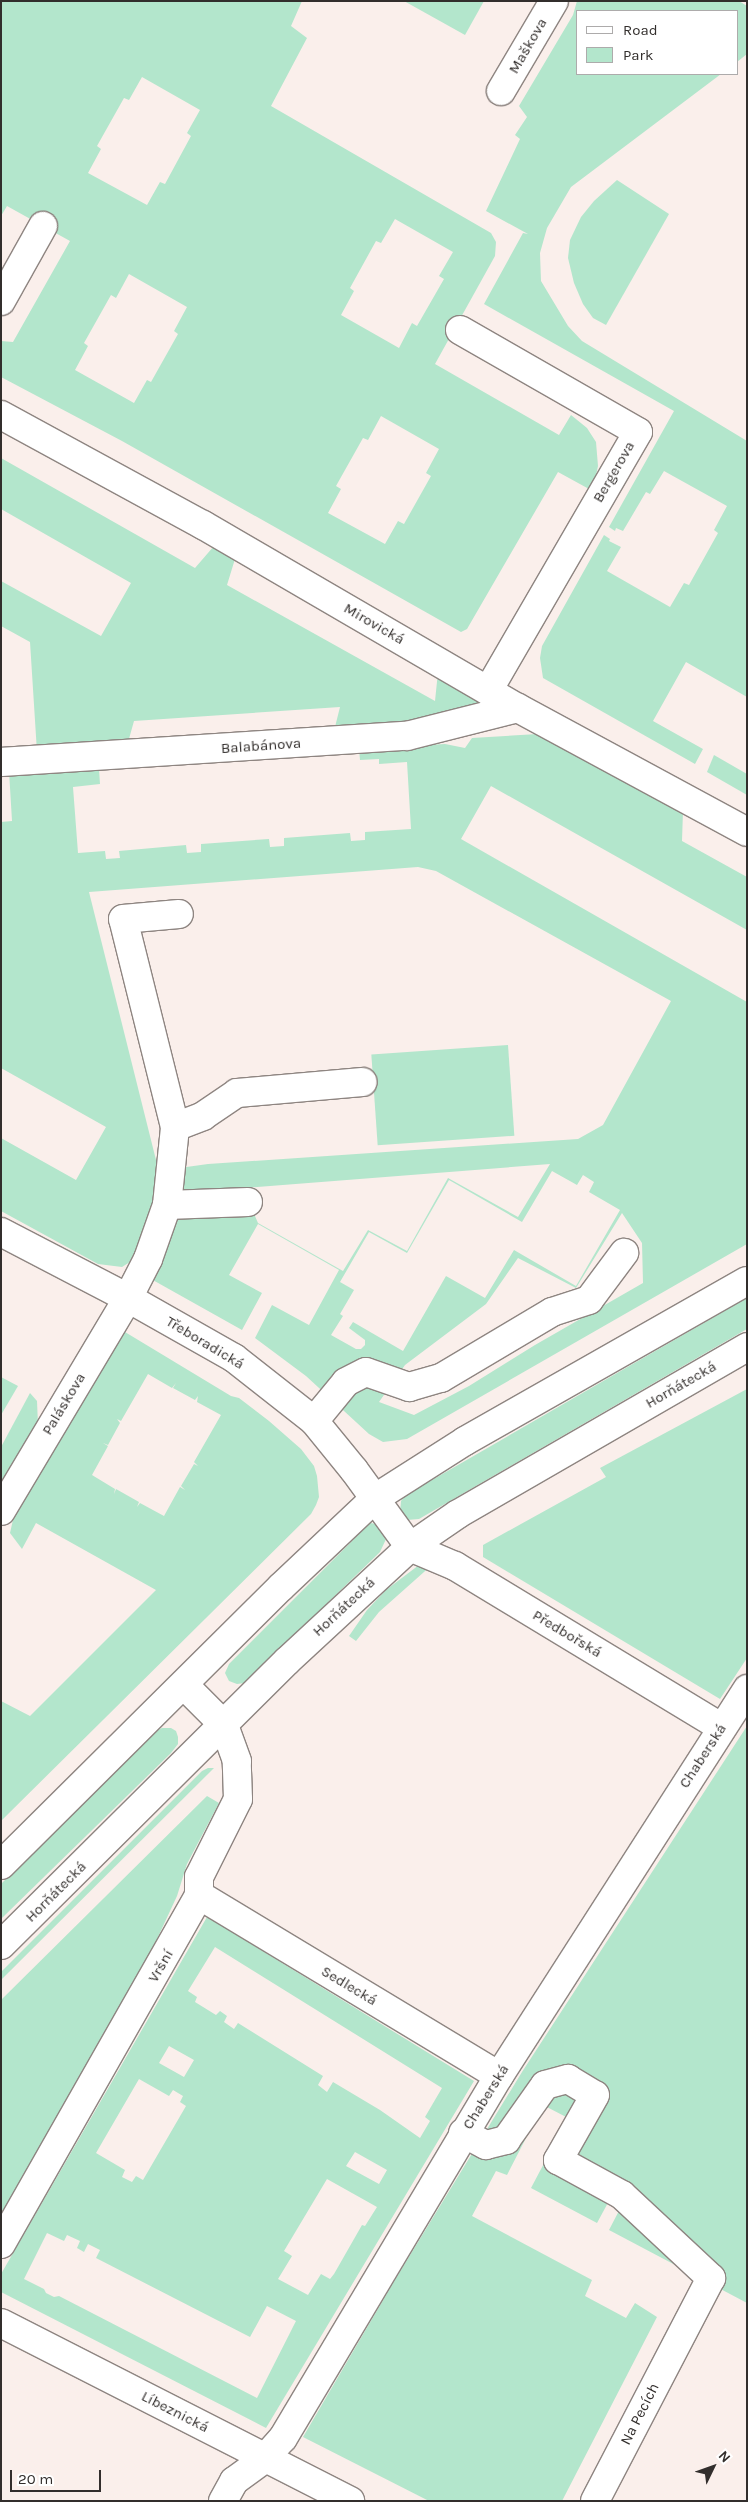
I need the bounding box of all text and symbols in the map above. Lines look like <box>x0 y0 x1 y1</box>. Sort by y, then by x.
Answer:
legend <box>576 10 738 75</box>
street label: Maškova <box>505 15 551 77</box>
text: Road <box>623 21 658 39</box>
text: Park <box>623 46 653 64</box>
street label: Bergerova <box>589 438 639 506</box>
street label: Mirovická <box>340 599 408 649</box>
street label: Balabánova <box>220 734 302 758</box>
street label: Třeboradická <box>163 1313 247 1373</box>
street label: Horňátecká <box>642 1358 720 1412</box>
street label: Paláskova <box>38 1370 90 1438</box>
street label: Horňátecká <box>309 1574 379 1640</box>
street label: Předbořská <box>529 1606 605 1662</box>
street label: Chaberská <box>676 1720 730 1792</box>
street label: Horňátecká <box>22 1858 90 1926</box>
street label: Vršní <box>144 1946 178 1986</box>
street label: Sedlecká <box>318 1962 380 2010</box>
street label: Chaberská <box>459 2061 513 2133</box>
street label: Na Pecích <box>617 2380 663 2448</box>
street label: Líbeznická <box>138 2387 212 2437</box>
north arrow <box>688 2442 738 2492</box>
text: N <box>715 2447 734 2466</box>
scale bar <box>12 2460 104 2492</box>
text: 20 m <box>18 2470 53 2488</box>

